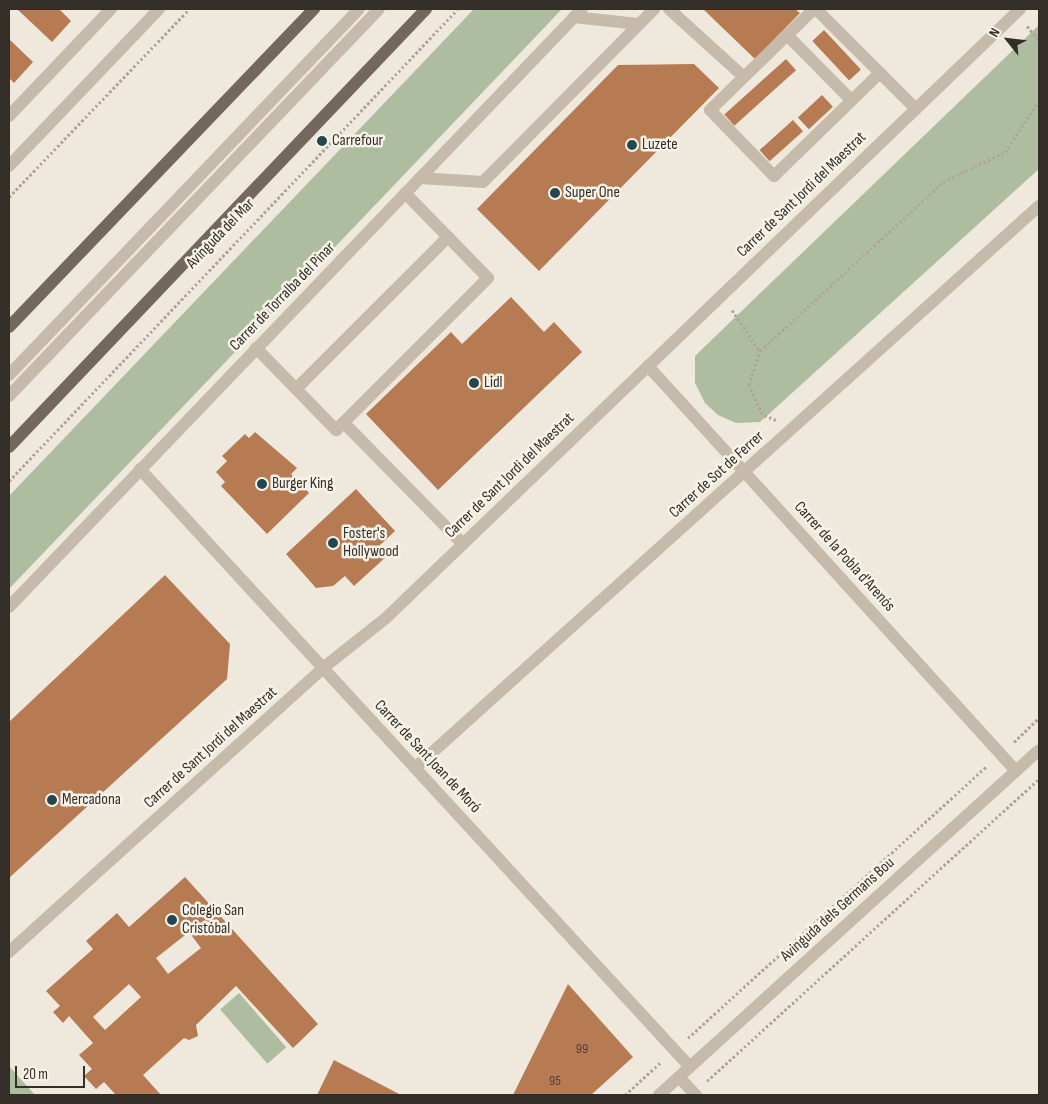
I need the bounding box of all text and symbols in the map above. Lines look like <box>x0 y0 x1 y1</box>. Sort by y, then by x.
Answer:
north arrow <box>983 15 1033 65</box>
text: N <box>985 25 1004 40</box>
street label: Carrer de Sant Jordi del Maestrat <box>733 128 871 262</box>
place label: Carrefour <box>332 131 383 151</box>
marker: Carrefour <box>316 135 328 147</box>
place label: Luzete <box>642 135 678 155</box>
marker: Luzete <box>626 139 638 151</box>
place label: Super One <box>565 183 620 203</box>
marker: Super One <box>549 187 561 199</box>
street label: Avinguda del Mar <box>183 195 259 273</box>
street label: Carrer de Torralba del Pinar <box>226 239 340 355</box>
place label: Lidl <box>484 373 503 393</box>
marker: Lidl <box>468 377 480 389</box>
street label: Carrer de Sant Jordi del Maestrat <box>441 409 579 543</box>
street label: Carrer de Sot de Ferrer <box>666 428 768 522</box>
place label: Burger King <box>272 474 333 494</box>
marker: Burger King <box>256 478 268 490</box>
street label: Carrer de la Pobla d'Arenós <box>790 498 898 616</box>
place label: Foster's Hollywood <box>343 524 399 562</box>
marker: Foster's Hollywood <box>327 537 339 549</box>
street label: Carrer de Sant Jordi del Maestrat <box>141 683 281 813</box>
street label: Carrer de Sant Joan de Moró <box>370 697 484 817</box>
place label: Mercadona <box>62 790 121 810</box>
marker: Mercadona <box>46 794 58 806</box>
street label: Avinguda dels Germans Bou <box>777 854 899 966</box>
place label: Colegio San Cristóbal <box>182 901 244 939</box>
marker: Colegio San Cristóbal <box>166 914 178 926</box>
house number: 99 <box>576 1041 588 1057</box>
scale bar <box>18 1056 88 1088</box>
text: 20 m <box>23 1065 48 1084</box>
house number: 95 <box>549 1073 561 1089</box>

